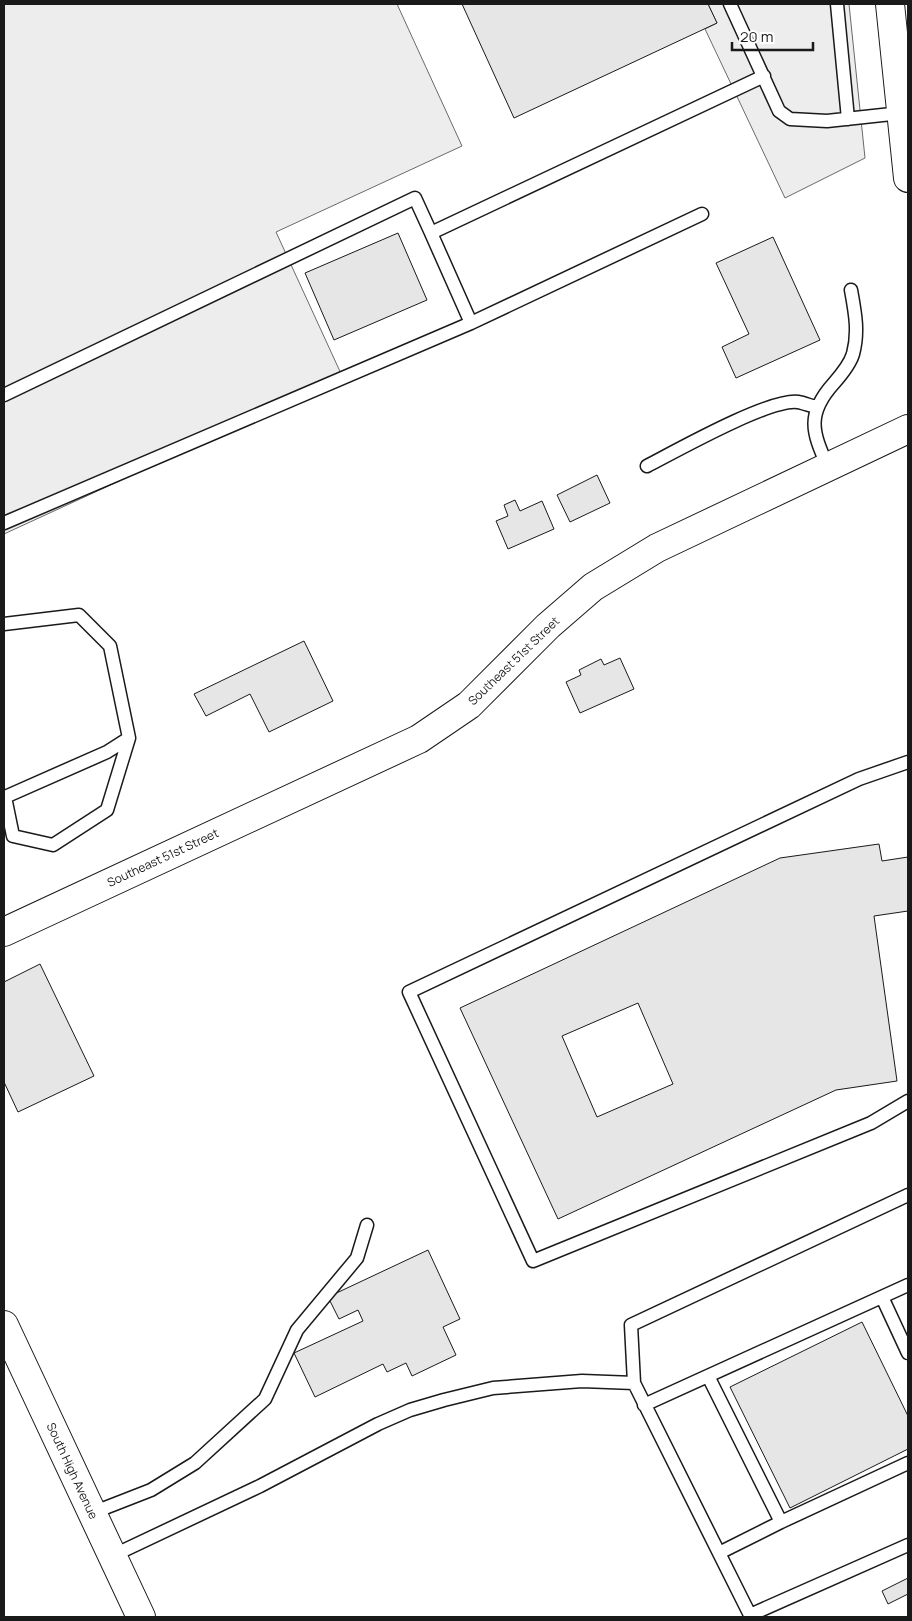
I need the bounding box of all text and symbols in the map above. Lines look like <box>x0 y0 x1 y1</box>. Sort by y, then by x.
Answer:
scale bar <box>732 20 813 52</box>
text: 20 m <box>740 26 773 47</box>
street label: Southeast 51st Street <box>464 612 563 709</box>
street label: Southeast 51st Street <box>104 824 221 891</box>
street label: South High Avenue <box>43 1420 102 1522</box>

